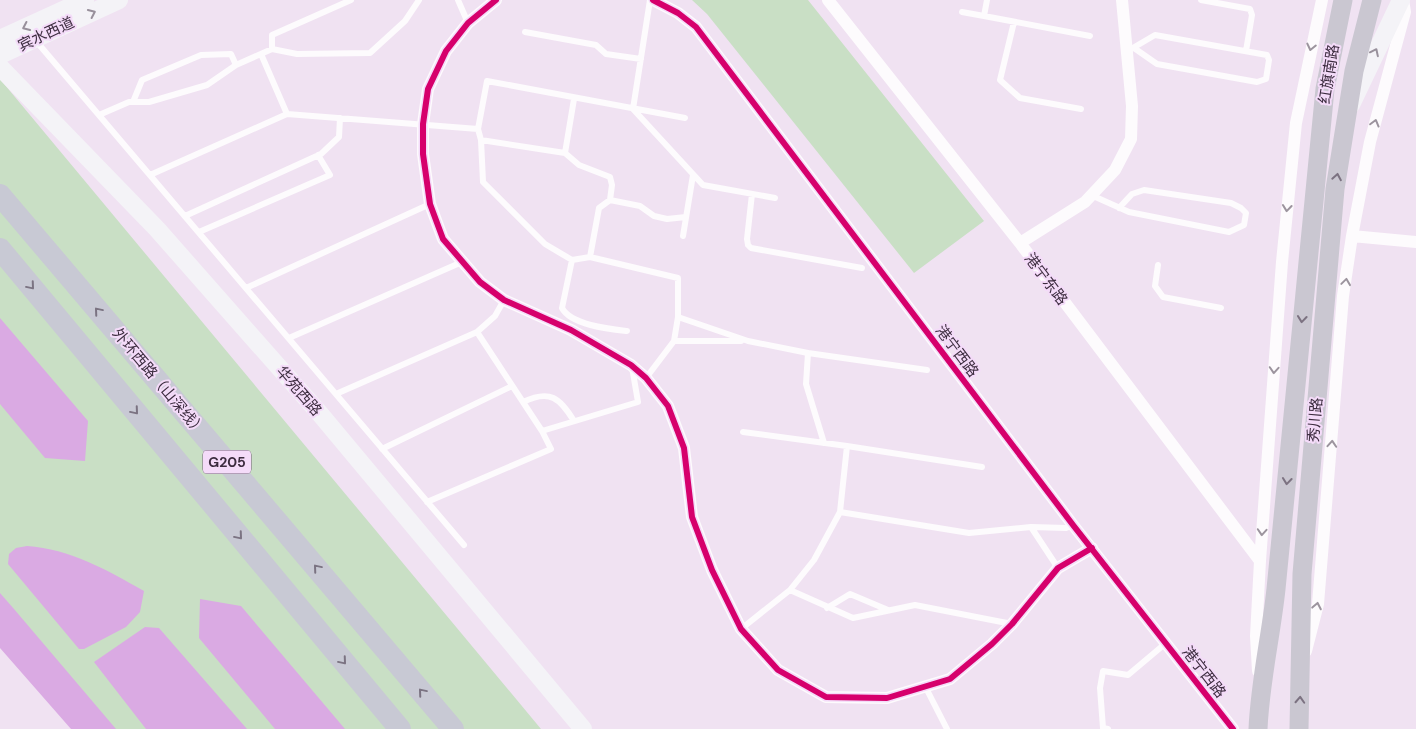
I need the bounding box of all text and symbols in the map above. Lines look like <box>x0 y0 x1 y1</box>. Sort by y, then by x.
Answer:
one-way arrow <box>87 8 96 19</box>
street label: 宾水西道 <box>15 12 77 56</box>
one-way arrow <box>22 20 31 31</box>
one-way arrow <box>1306 43 1317 52</box>
street label: 红旗南路 <box>1314 43 1344 105</box>
one-way arrow <box>1369 48 1379 57</box>
one-way arrow <box>1369 119 1379 127</box>
one-way arrow <box>1331 172 1341 181</box>
one-way arrow <box>1282 204 1293 212</box>
street label: 港宁东路 <box>1020 249 1072 309</box>
one-way arrow <box>1340 278 1350 287</box>
one-way arrow <box>26 281 35 290</box>
one-way arrow <box>95 307 104 316</box>
one-way arrow <box>1297 316 1308 324</box>
street label: 港宁西路 <box>931 321 983 381</box>
street label: 外环西路（山深线） <box>108 324 210 440</box>
street label: 华苑西路 <box>272 362 326 420</box>
one-way arrow <box>1268 366 1279 374</box>
street label: 秀川路 <box>1303 397 1327 443</box>
one-way arrow <box>130 406 139 415</box>
one-way arrow <box>1326 440 1337 448</box>
road number: G205 <box>203 451 251 474</box>
one-way arrow <box>1281 477 1292 485</box>
one-way arrow <box>1256 528 1267 536</box>
one-way arrow <box>234 530 242 539</box>
one-way arrow <box>314 565 322 574</box>
one-way arrow <box>1311 602 1322 610</box>
street label: 港宁西路 <box>1178 642 1230 702</box>
one-way arrow <box>338 655 346 664</box>
one-way arrow <box>419 689 427 698</box>
one-way arrow <box>1295 695 1306 703</box>

